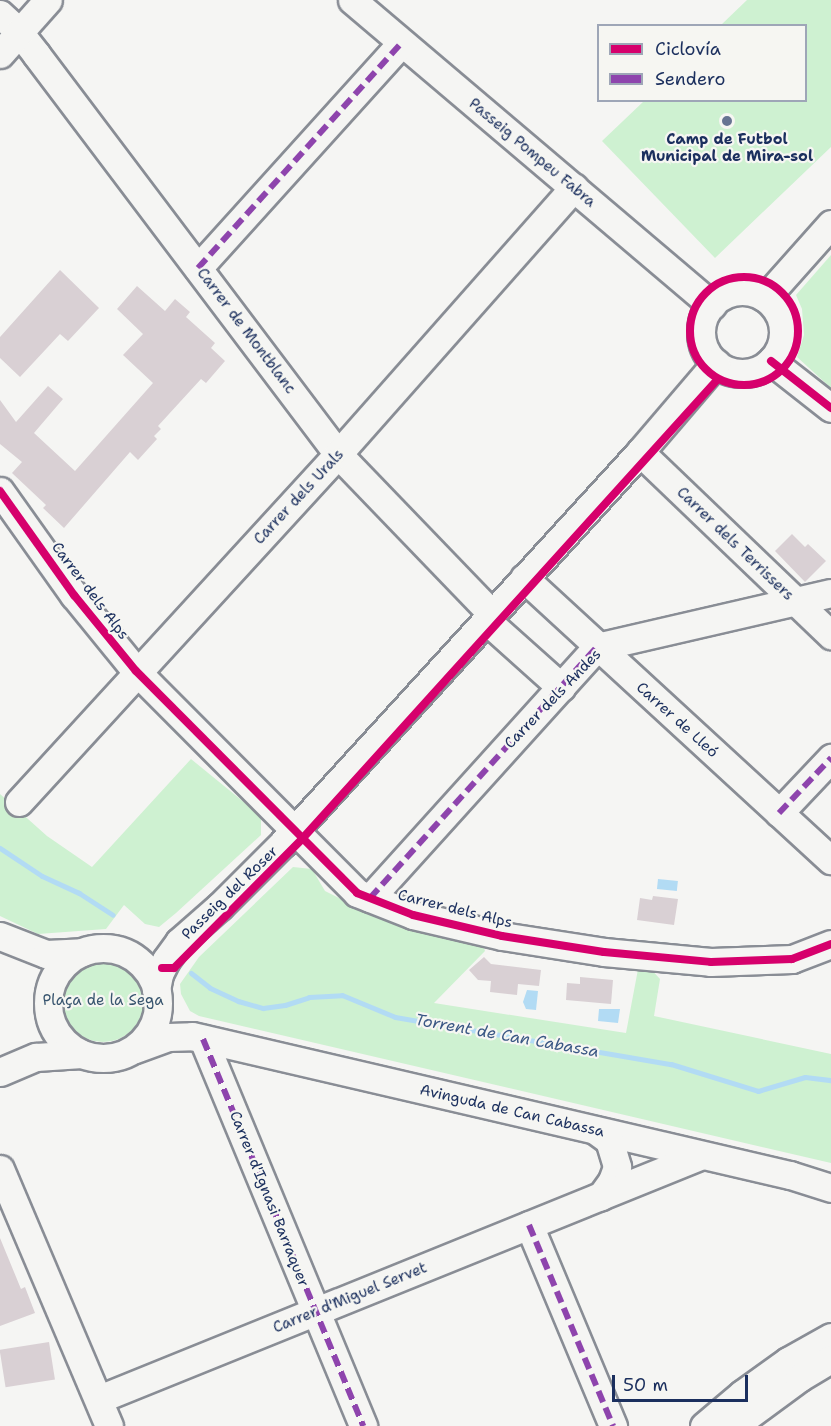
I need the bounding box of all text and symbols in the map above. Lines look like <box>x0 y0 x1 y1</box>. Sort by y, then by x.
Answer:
legend <box>597 24 807 102</box>
text: Ciclovía <box>655 37 721 61</box>
text: Sendero <box>655 67 725 91</box>
street label: Passeig Pompeu Fabra <box>465 95 599 211</box>
marker: Camp de Futbol Municipal de Mira-sol <box>720 114 734 128</box>
place label: Camp de Futbol Municipal de Mira-sol <box>641 130 813 165</box>
street label: Carrer de Montblanc <box>193 265 299 397</box>
street label: Carrer dels Urals <box>250 446 348 548</box>
street label: Carrer dels Terrissers <box>673 484 797 604</box>
street label: Carrer dels Alps <box>48 539 132 643</box>
street label: Carrer dels Andes <box>501 646 605 752</box>
street label: Carrer de Lleó <box>632 679 722 761</box>
street label: Passeig del Roser <box>178 842 282 944</box>
street label: Carrer dels Alps <box>396 886 514 932</box>
park label: Plaça de la Sega <box>43 992 163 1010</box>
water label: Torrent de Can Cabassa <box>414 1010 600 1062</box>
street label: Avinguda de Can Cabassa <box>418 1081 606 1141</box>
street label: Carrer d'Ignasi Barraquer <box>225 1108 313 1290</box>
street label: Carrer d'Miguel Servet <box>270 1259 430 1337</box>
scale bar <box>615 1363 752 1401</box>
text: 50 m <box>623 1373 668 1397</box>

